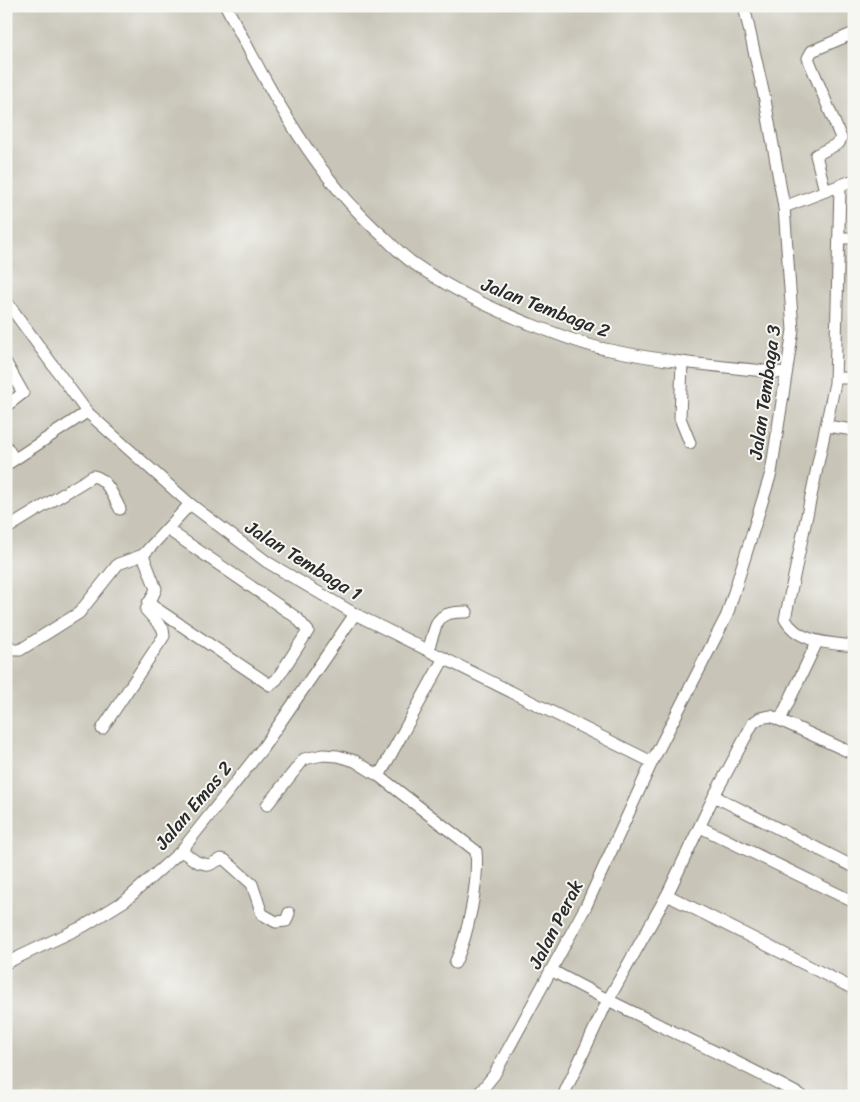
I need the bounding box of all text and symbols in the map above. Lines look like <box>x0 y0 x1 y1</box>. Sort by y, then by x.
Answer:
street label: Jalan Tembaga 2 <box>476 267 615 347</box>
street label: Jalan Tembaga 3 <box>739 322 790 462</box>
street label: Jalan Tembaga 1 <box>238 511 369 610</box>
street label: Jalan Emas 2 <box>145 753 241 858</box>
street label: Jalan Perak <box>518 873 592 976</box>

